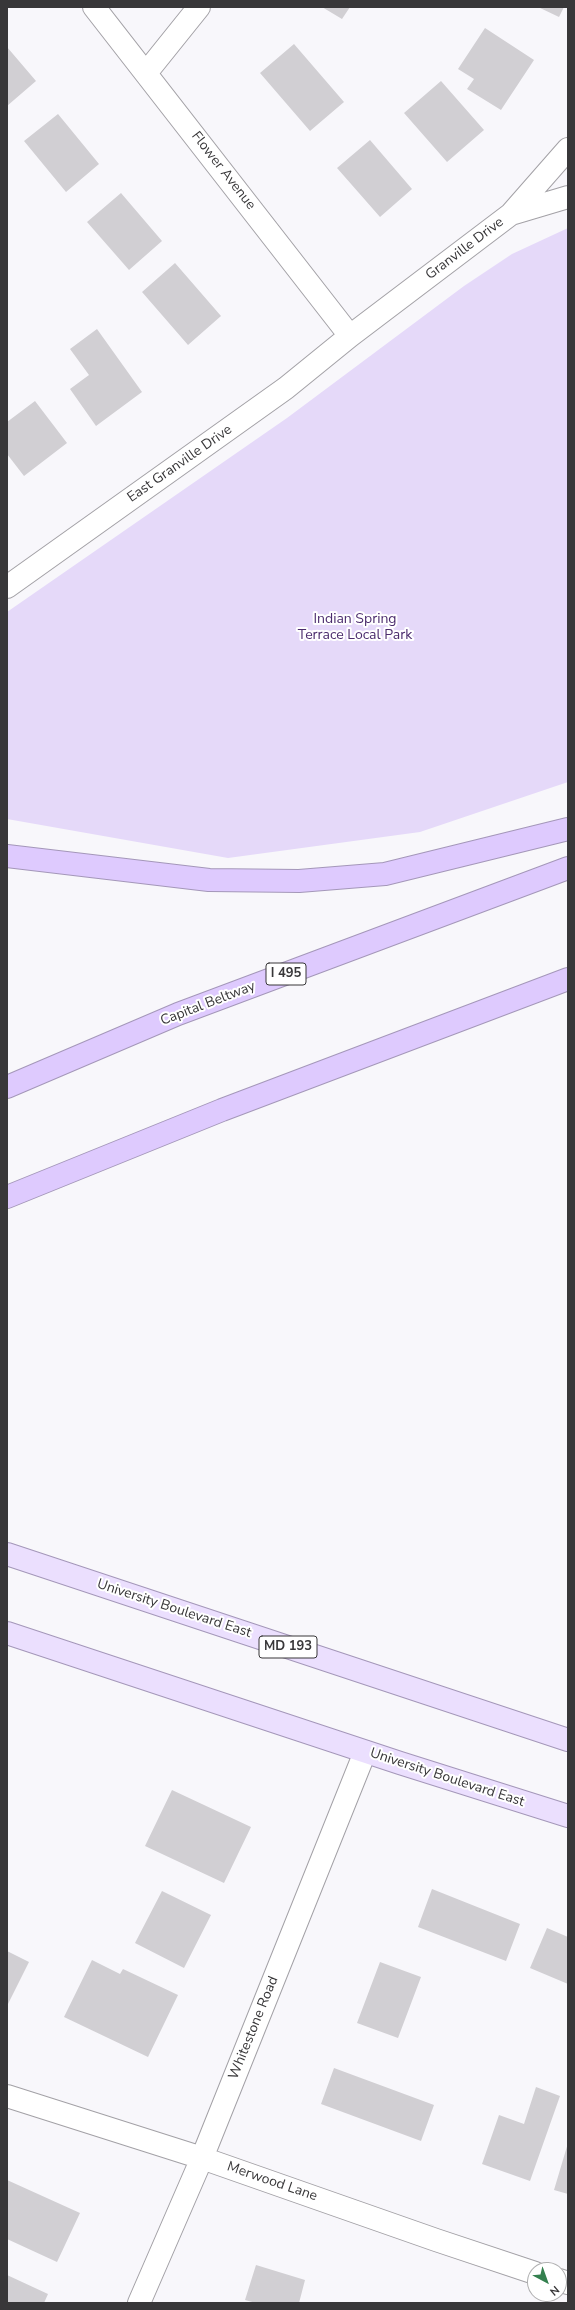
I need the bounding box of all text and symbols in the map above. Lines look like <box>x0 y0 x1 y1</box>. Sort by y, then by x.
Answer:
street label: Flower Avenue <box>187 128 259 214</box>
street label: Granville Drive <box>423 214 507 284</box>
street label: East Granville Drive <box>124 422 236 506</box>
park label: Indian Spring Terrace Local Park <box>298 612 412 644</box>
road number: I 495 <box>266 963 306 985</box>
street label: Capital Beltway <box>158 978 258 1030</box>
street label: University Boulevard East <box>95 1576 253 1642</box>
road number: MD 193 <box>259 1636 317 1658</box>
street label: University Boulevard East <box>368 1745 526 1811</box>
street label: Whitestone Road <box>226 1974 282 2082</box>
street label: Merwood Lane <box>225 2159 319 2205</box>
north arrow <box>527 2262 567 2302</box>
text: N <box>547 2282 563 2299</box>

